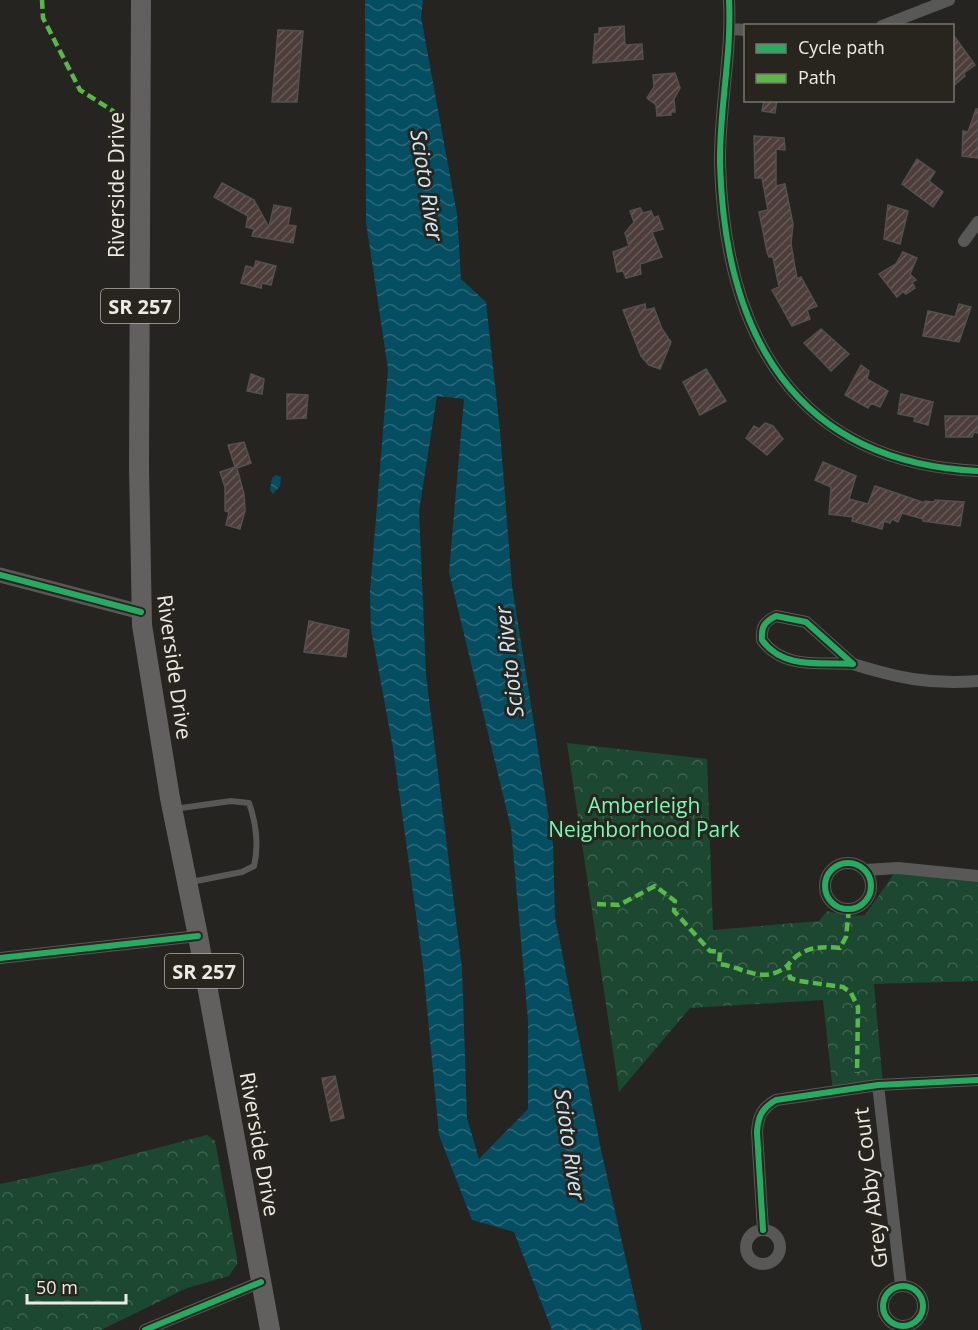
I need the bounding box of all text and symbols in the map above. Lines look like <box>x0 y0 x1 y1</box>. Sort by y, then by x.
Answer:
legend <box>744 24 954 102</box>
text: Cycle path <box>798 35 885 59</box>
text: Path <box>798 65 836 89</box>
street label: Riverside Drive <box>102 112 130 258</box>
water label: Scioto River <box>404 127 452 244</box>
road number: SR 257 <box>101 289 179 323</box>
street label: Riverside Drive <box>151 593 199 741</box>
water label: Scioto River <box>486 603 530 720</box>
park label: Amberleigh Neighborhood Park <box>548 791 740 843</box>
road number: SR 257 <box>165 954 243 988</box>
street label: Riverside Drive <box>234 1070 286 1218</box>
water label: Scioto River <box>548 1086 594 1203</box>
street label: Grey Abby Court <box>846 1106 894 1270</box>
scale bar <box>27 1267 126 1305</box>
text: 50 m <box>36 1275 78 1299</box>

